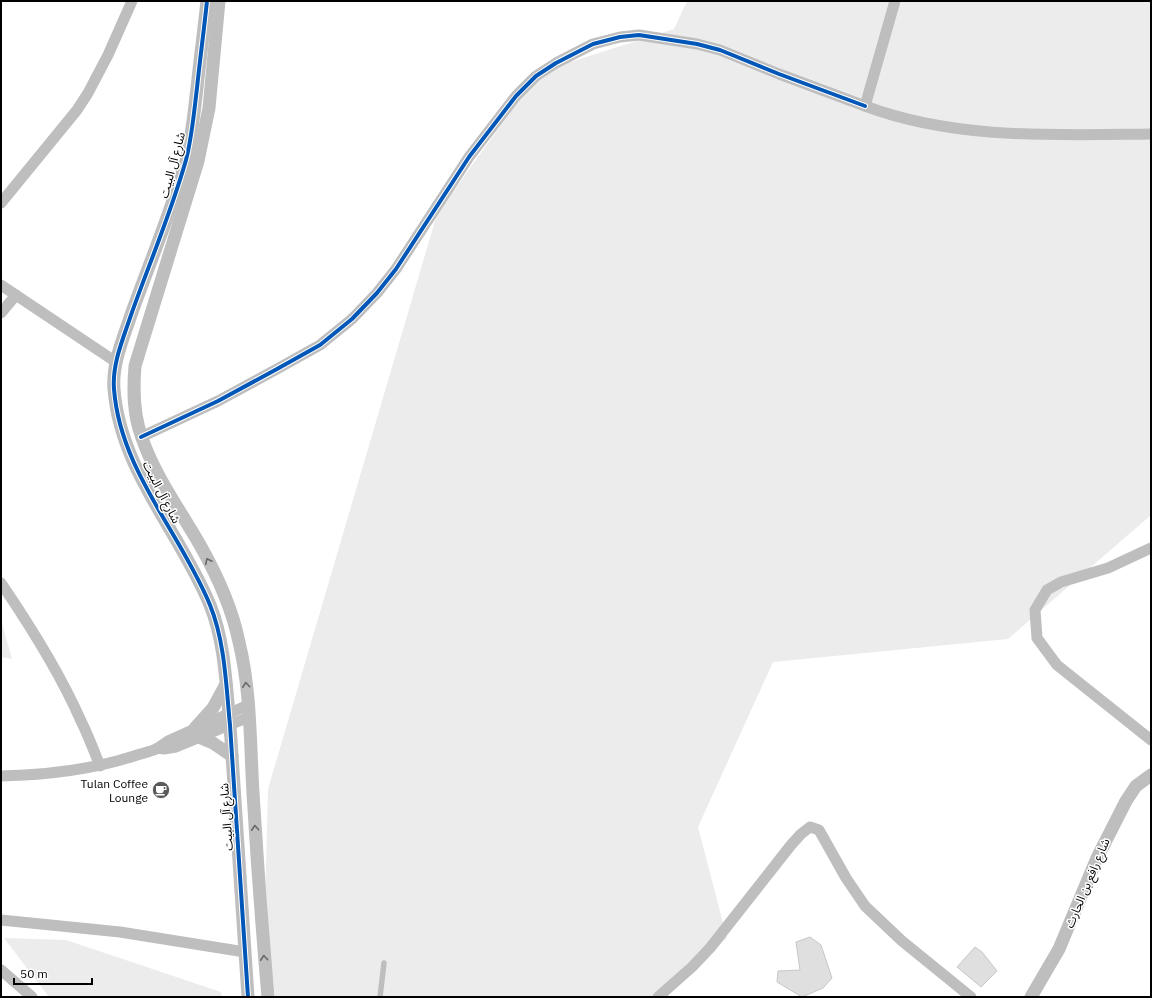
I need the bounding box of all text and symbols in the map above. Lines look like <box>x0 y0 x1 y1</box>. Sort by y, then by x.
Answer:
street label: شارع آل البيت <box>156 130 190 200</box>
street label: شارع آل البيت <box>138 458 184 527</box>
one-way arrow <box>205 558 213 566</box>
one-way arrow <box>242 682 251 688</box>
place label: Tulan Coffee Lounge <box>81 776 148 805</box>
cafe icon: Tulan Coffee Lounge <box>151 780 171 800</box>
street label: شارع آل البيت <box>216 782 238 851</box>
one-way arrow <box>251 825 260 831</box>
street label: شارع رافع بن الحارث <box>1061 836 1115 931</box>
one-way arrow <box>260 955 269 961</box>
scale bar <box>14 960 92 986</box>
text: 50 m <box>20 966 48 981</box>

